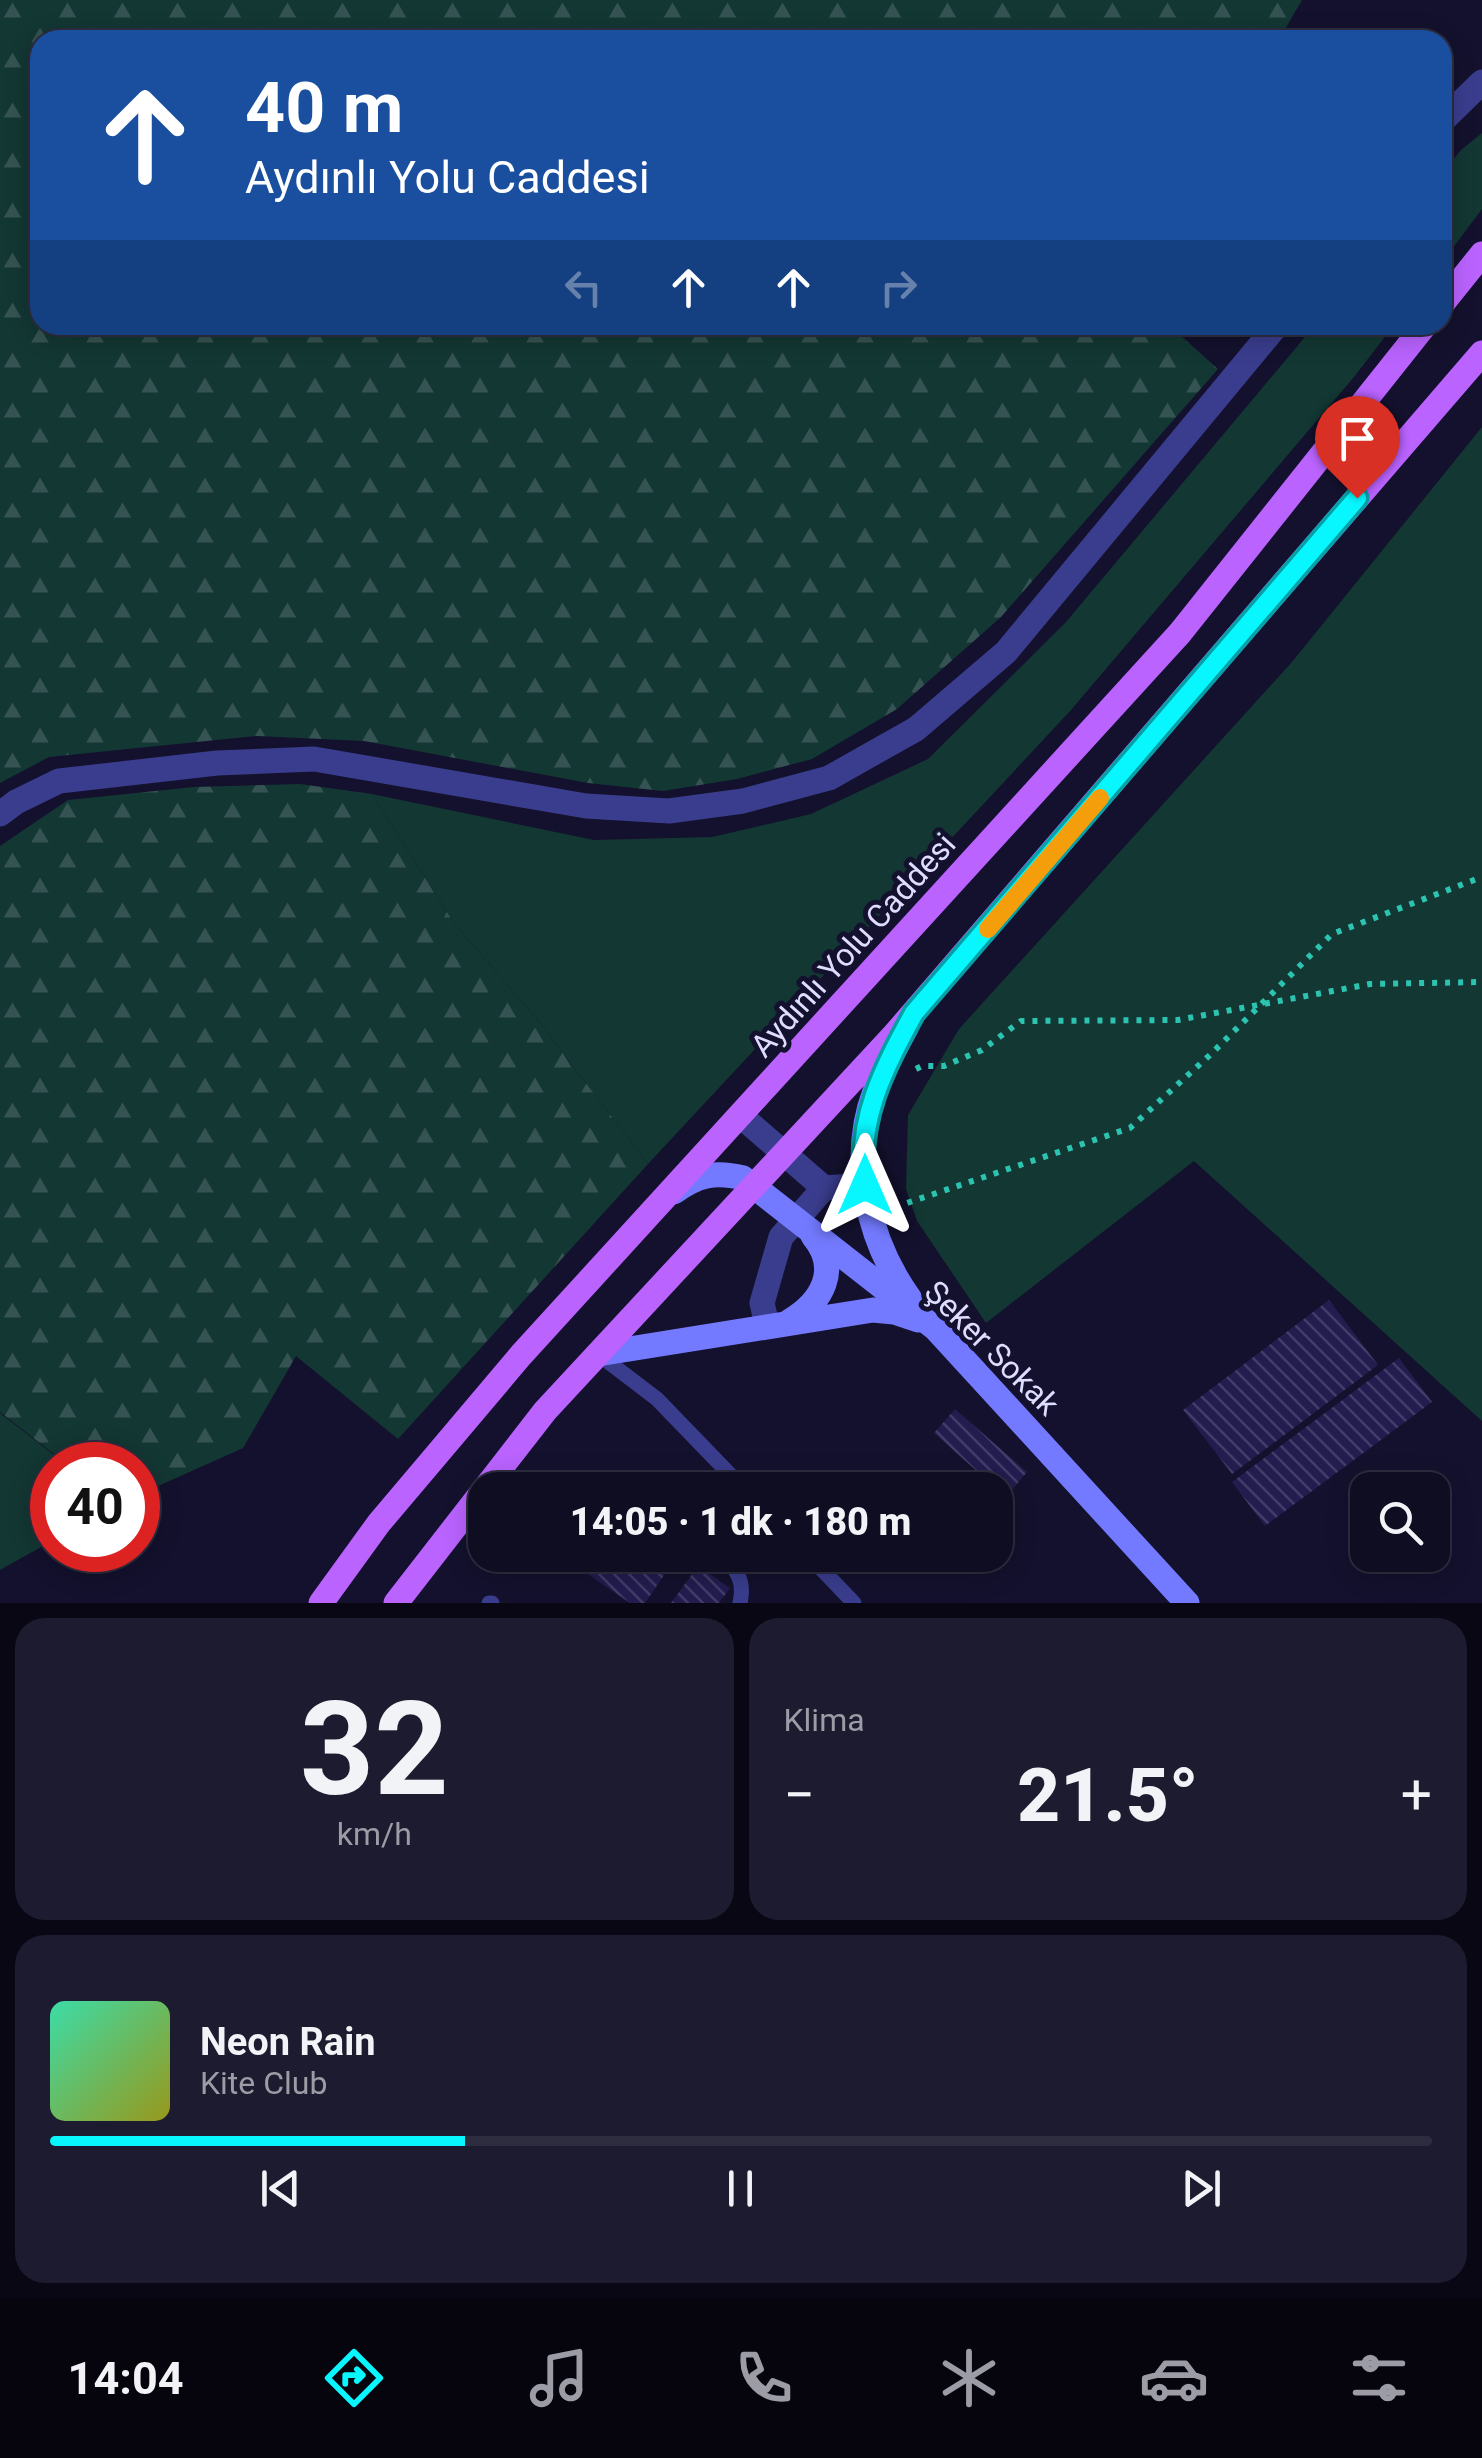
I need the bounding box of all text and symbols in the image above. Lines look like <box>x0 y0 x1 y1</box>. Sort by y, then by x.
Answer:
text: 40 m <box>245 67 403 149</box>
icon: ahead <box>80 70 210 200</box>
text: Aydınlı Yolu Caddesi <box>245 151 650 204</box>
icon: left <box>556 260 611 315</box>
icon: ahead <box>661 260 716 315</box>
icon: ahead <box>766 260 821 315</box>
icon: right <box>871 260 926 315</box>
pin <box>1315 396 1400 499</box>
icon: arrive <box>1330 411 1385 466</box>
street label: Aydınlı Yolu Caddesi <box>743 825 963 1065</box>
position arrow <box>813 1133 917 1237</box>
street label: Şeker Sokak <box>917 1273 1068 1424</box>
speed limit sign: 40 <box>30 1442 160 1572</box>
map controls <box>1350 1472 1450 1572</box>
button: search <box>1350 1472 1450 1572</box>
text: 14:05 · 1 dk · 180 m <box>570 1500 911 1544</box>
text: 32 <box>300 1673 449 1826</box>
text: Klima <box>784 1701 865 1739</box>
text: 21.5° <box>1017 1751 1199 1839</box>
text: − <box>784 1763 815 1827</box>
text: + <box>1401 1763 1432 1827</box>
text: km/h <box>337 1815 412 1853</box>
text: Neon Rain <box>200 2020 376 2064</box>
text: Kite Club <box>200 2064 327 2102</box>
icon: previous <box>253 2161 308 2216</box>
icon: pause <box>713 2161 768 2216</box>
icon: next <box>1174 2161 1229 2216</box>
icon: directions <box>319 2343 389 2413</box>
icon: music <box>524 2343 594 2413</box>
icon: phone <box>729 2343 799 2413</box>
icon: climate <box>934 2343 1004 2413</box>
icon: car <box>1139 2343 1209 2413</box>
icon: filters <box>1344 2343 1414 2413</box>
text: 14:04 <box>68 2352 184 2405</box>

